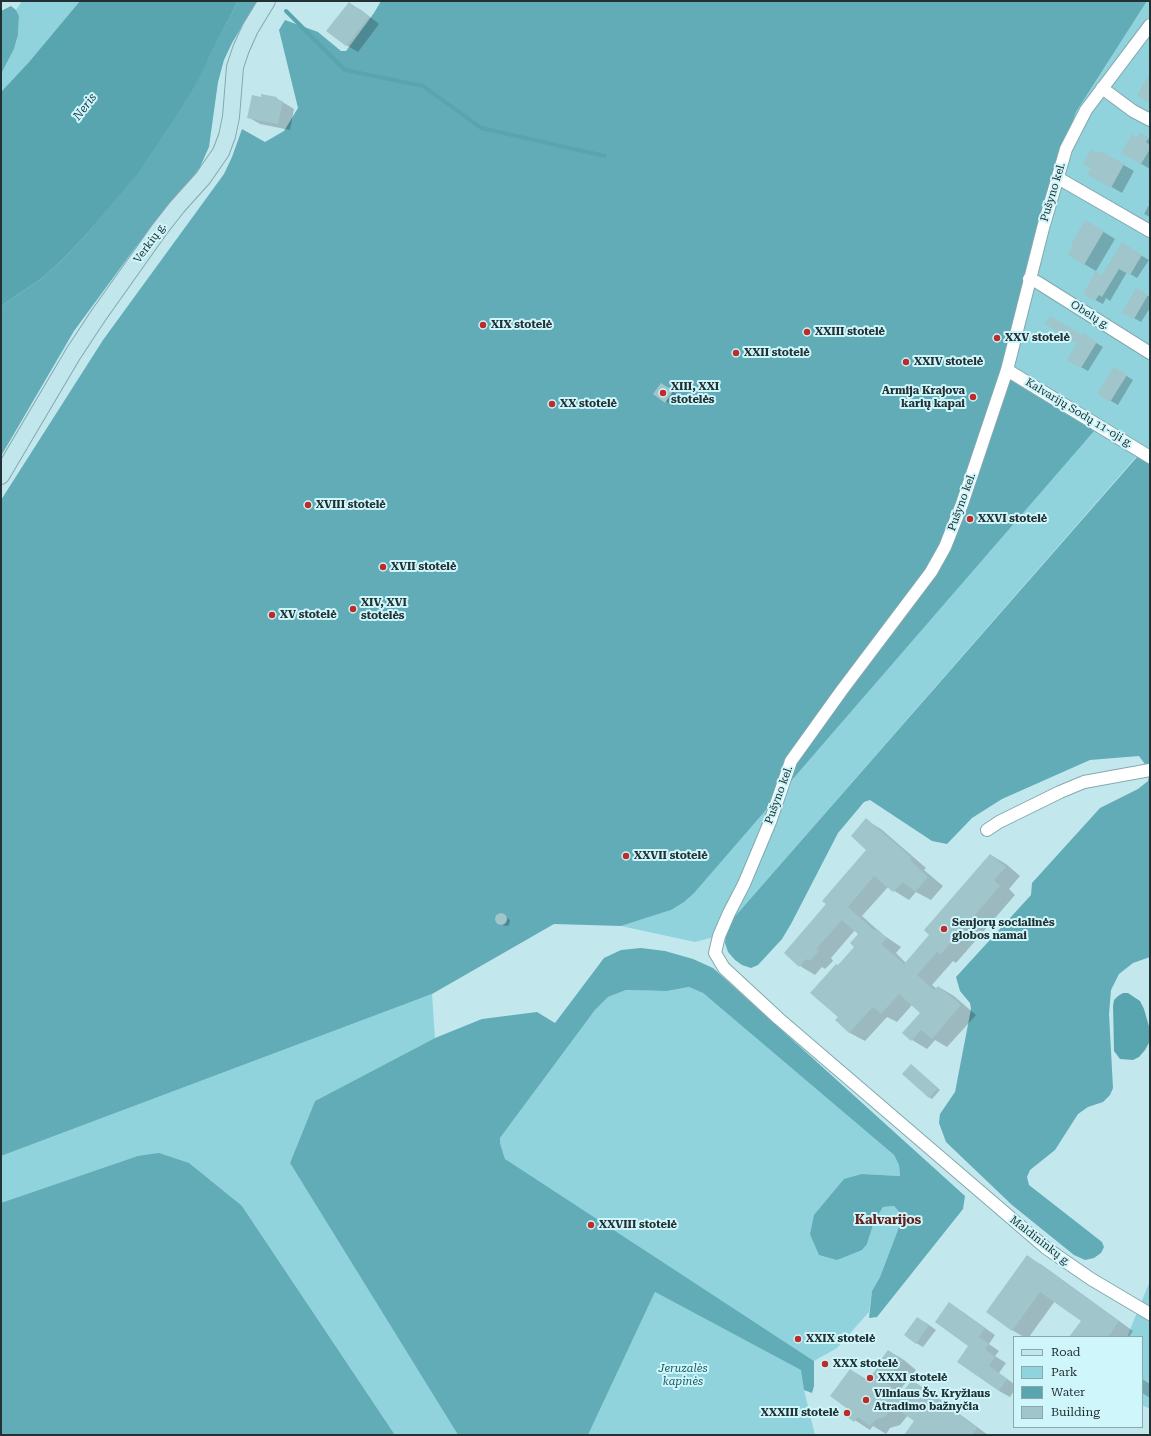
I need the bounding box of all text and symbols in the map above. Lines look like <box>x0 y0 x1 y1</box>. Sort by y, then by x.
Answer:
water label: Neris <box>70 91 100 123</box>
street label: Pušyno kel. <box>1038 161 1068 223</box>
street label: Verkių g. <box>131 220 169 266</box>
street label: Obelų g. <box>1068 298 1112 332</box>
place label: XIX stotelė <box>491 318 552 332</box>
marker: XIX stotelė <box>478 320 488 330</box>
place label: XXIII stotelė <box>815 325 885 339</box>
marker: XXIII stotelė <box>802 327 812 337</box>
place label: XXV stotelė <box>1005 331 1070 345</box>
marker: XXV stotelė <box>992 333 1002 343</box>
place label: XXII stotelė <box>744 346 810 360</box>
marker: XXII stotelė <box>731 348 741 358</box>
place label: XXIV stotelė <box>914 355 983 369</box>
marker: XXIV stotelė <box>901 357 911 367</box>
street label: Kalvarijų Sodų 11-oji g. <box>1023 376 1135 450</box>
place label: XIII, XXI stotelės <box>671 380 719 406</box>
place label: Armija Krajova karių kapai <box>882 384 965 410</box>
marker: XIII, XXI stotelės <box>658 388 668 398</box>
marker: Armija Krajova karių kapai <box>968 392 978 402</box>
place label: XX stotelė <box>560 397 617 411</box>
marker: XX stotelė <box>547 399 557 409</box>
street label: Pušyno kel. <box>945 471 979 533</box>
place label: XVIII stotelė <box>316 498 386 512</box>
marker: XVIII stotelė <box>303 500 313 510</box>
place label: XXVI stotelė <box>978 512 1047 526</box>
marker: XXVI stotelė <box>965 514 975 524</box>
place label: XVII stotelė <box>391 560 456 574</box>
marker: XVII stotelė <box>378 562 388 572</box>
place label: XIV, XVI stotelės <box>361 596 407 622</box>
marker: XIV, XVI stotelės <box>348 604 358 614</box>
place label: XV stotelė <box>280 608 337 622</box>
marker: XV stotelė <box>267 610 277 620</box>
street label: Pušyno kel. <box>762 764 796 826</box>
place label: XXVII stotelė <box>634 849 708 863</box>
marker: XXVII stotelė <box>621 851 631 861</box>
place label: Senjorų socialinės globos namai <box>952 916 1055 942</box>
marker: Senjorų socialinės globos namai <box>939 924 949 934</box>
district label: Kalvarijos <box>855 1212 921 1228</box>
street label: Maldininkų g. <box>1007 1213 1073 1269</box>
place label: XXVIII stotelė <box>599 1218 677 1232</box>
marker: XXVIII stotelė <box>586 1220 596 1230</box>
place label: XXIX stotelė <box>806 1332 875 1346</box>
marker: XXIX stotelė <box>793 1334 803 1344</box>
legend <box>1013 1336 1143 1428</box>
text: Road <box>1051 1345 1080 1359</box>
place label: XXX stotelė <box>833 1357 898 1371</box>
marker: XXX stotelė <box>820 1359 830 1369</box>
park label: Jeruzalės kapinės <box>659 1362 707 1388</box>
text: Park <box>1051 1365 1077 1379</box>
place label: XXXI stotelė <box>878 1371 948 1385</box>
marker: XXXI stotelė <box>865 1373 875 1383</box>
text: Water <box>1051 1385 1085 1399</box>
place label: Vilniaus Šv. Kryžiaus Atradimo bažnyčia <box>874 1387 990 1413</box>
marker: Vilniaus Šv. Kryžiaus Atradimo bažnyčia <box>861 1395 871 1405</box>
text: Building <box>1051 1405 1100 1419</box>
place label: XXXIII stotelė <box>761 1406 839 1420</box>
marker: XXXIII stotelė <box>842 1408 852 1418</box>

